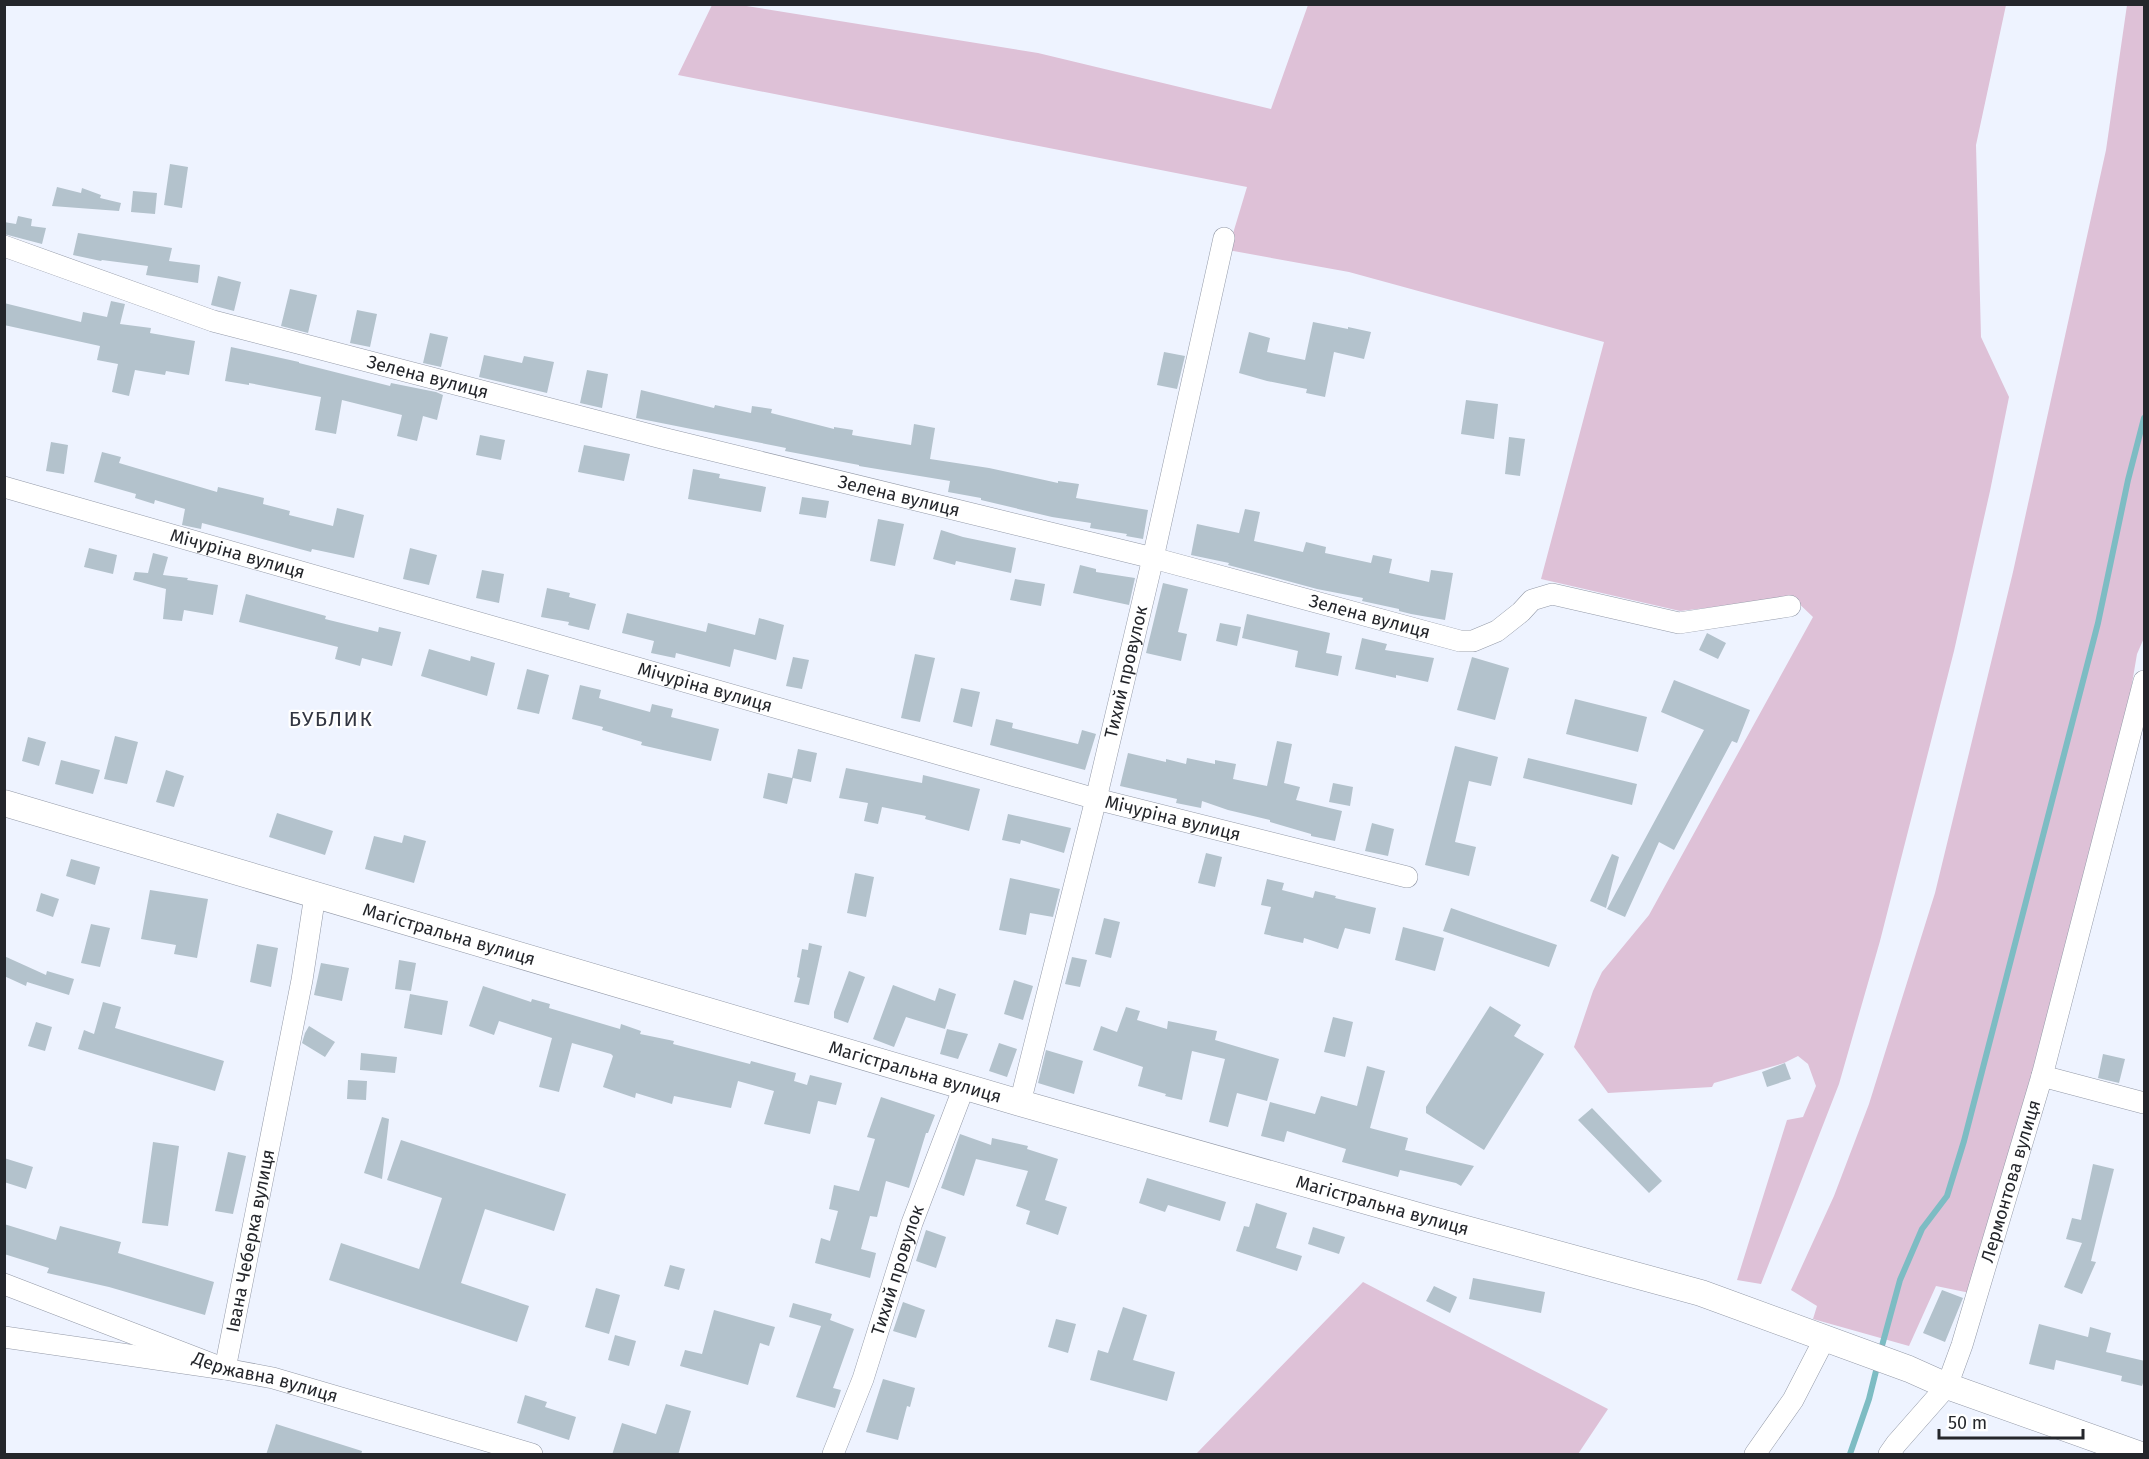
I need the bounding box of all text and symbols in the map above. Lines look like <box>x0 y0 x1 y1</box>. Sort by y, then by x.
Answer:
street label: Зелена вулиця <box>365 351 491 403</box>
street label: Зелена вулиця <box>836 470 962 521</box>
street label: Мічуріна вулиця <box>168 524 308 583</box>
street label: Зелена вулиця <box>1307 590 1433 643</box>
street label: Тихий провулок <box>1100 603 1153 740</box>
street label: Мічуріна вулиця <box>635 658 775 717</box>
district label: БУБЛИК <box>289 706 373 732</box>
street label: Мічуріна вулиця <box>1103 791 1243 846</box>
street label: Магістральна вулиця <box>360 899 538 970</box>
street label: Магістральна вулиця <box>826 1036 1004 1108</box>
street label: Лермонтова вулиця <box>1976 1097 2045 1265</box>
street label: Івана Чеберка вулиця <box>222 1147 279 1334</box>
street label: Магістральна вулиця <box>1293 1171 1471 1240</box>
street label: Тихий провулок <box>866 1201 929 1338</box>
street label: Державна вулиця <box>189 1346 340 1407</box>
scale bar <box>1939 1402 2083 1440</box>
text: 50 m <box>1948 1412 1987 1434</box>

